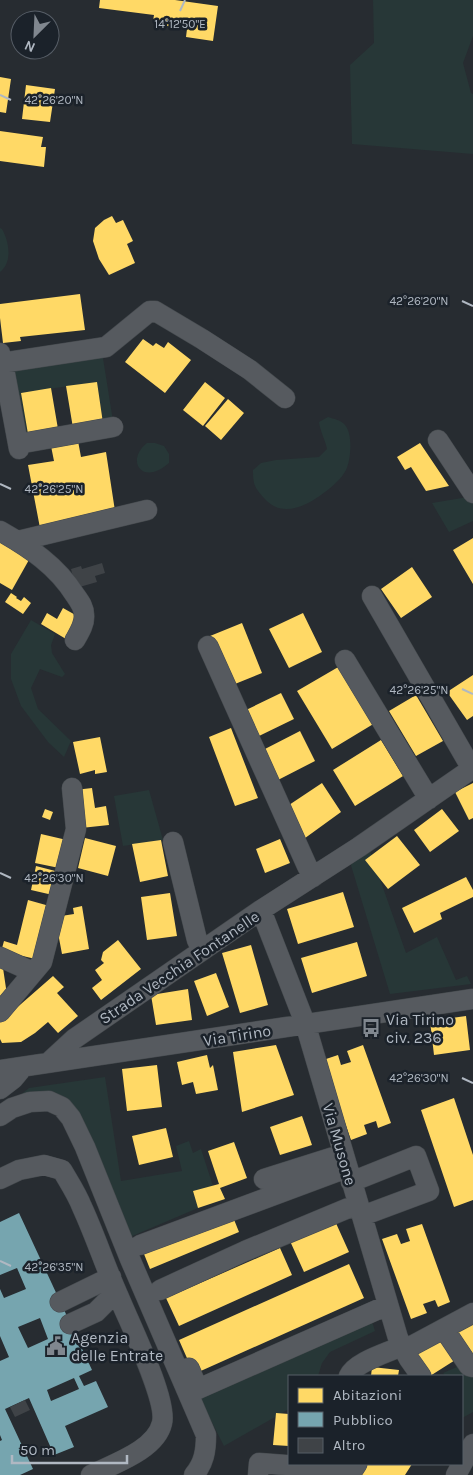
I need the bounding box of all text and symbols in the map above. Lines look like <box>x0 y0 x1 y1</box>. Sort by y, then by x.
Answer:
north arrow <box>10 10 60 60</box>
text: 14°12'50"E <box>154 17 206 31</box>
text: N <box>22 37 38 56</box>
text: 42°26'20"N <box>24 93 84 107</box>
text: 42°26'20"N <box>389 294 449 308</box>
text: 42°26'25"N <box>25 482 83 496</box>
text: 42°26'25"N <box>390 683 448 697</box>
text: 42°26'30"N <box>24 871 84 885</box>
street label: Strada Vecchia Fontanelle <box>96 907 263 1028</box>
place label: Via Tirino civ. 236 <box>386 1010 454 1047</box>
bus stop icon: Via Tirino civ. 236 <box>360 1017 382 1039</box>
street label: Via Tirino <box>202 1021 272 1050</box>
text: 42°26'30"N <box>389 1071 449 1085</box>
street label: Via Musone <box>319 1101 360 1187</box>
text: 42°26'35"N <box>25 1260 83 1274</box>
place label: Agenzia delle Entrate <box>71 1328 163 1365</box>
public building icon: Agenzia delle Entrate <box>45 1335 67 1357</box>
legend <box>288 1375 463 1465</box>
text: Abitazioni <box>333 1386 402 1404</box>
text: Pubblico <box>333 1411 393 1429</box>
scale bar <box>12 1432 128 1464</box>
text: Altro <box>333 1436 365 1454</box>
text: 50 m <box>20 1441 55 1459</box>

